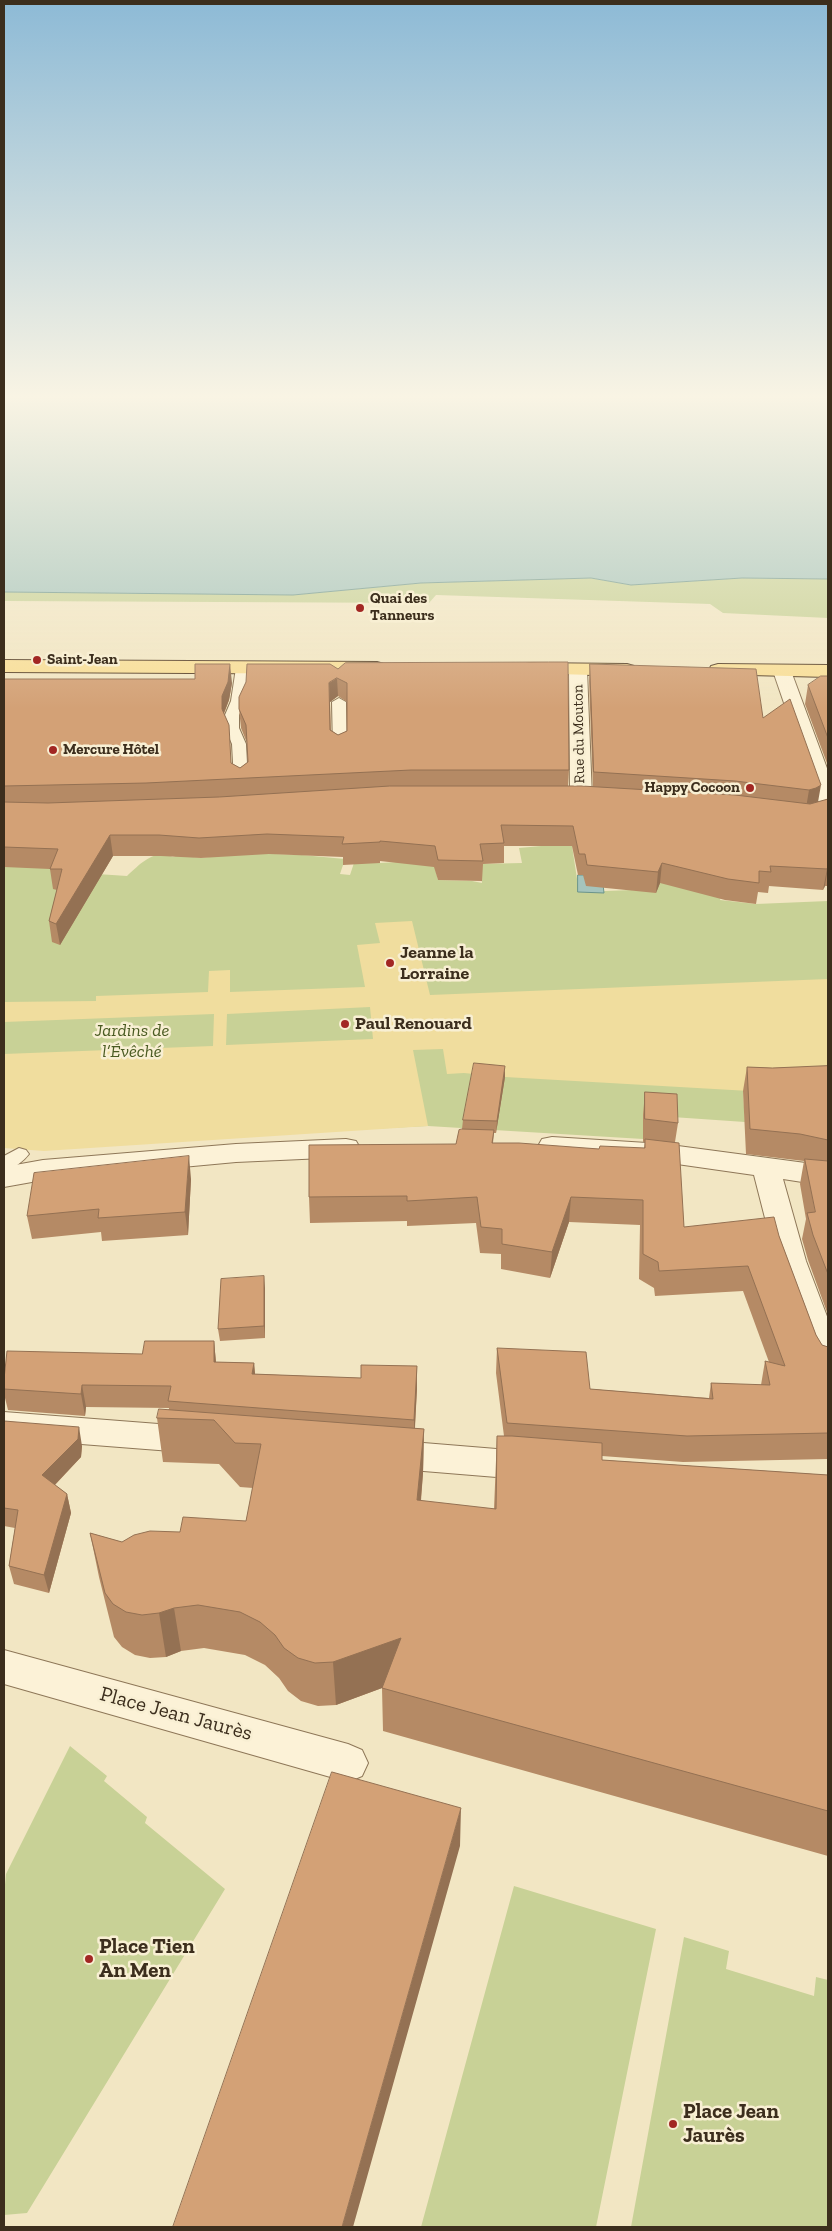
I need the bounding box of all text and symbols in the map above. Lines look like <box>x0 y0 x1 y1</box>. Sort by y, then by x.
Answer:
place label: Quai des Tanneurs <box>370 590 434 625</box>
marker: Quai des Tanneurs <box>354 602 366 614</box>
place label: Saint-Jean <box>47 651 118 669</box>
marker: Saint-Jean <box>31 654 43 666</box>
street label: Rue du Mouton <box>569 684 589 784</box>
place label: Mercure Hôtel <box>63 741 159 759</box>
marker: Mercure Hôtel <box>47 744 59 756</box>
place label: Happy Cocoon <box>644 779 740 797</box>
marker: Happy Cocoon <box>744 782 756 794</box>
place label: Jeanne la Lorraine <box>400 942 474 984</box>
marker: Jeanne la Lorraine <box>384 957 396 969</box>
place label: Paul Renouard <box>355 1013 472 1035</box>
marker: Paul Renouard <box>339 1018 351 1030</box>
park label: Jardins de l’Évêché <box>95 1020 169 1062</box>
street label: Place Jean Jaurès <box>97 1682 255 1746</box>
place label: Place Tien An Men <box>99 1934 195 1984</box>
marker: Place Tien An Men <box>83 1953 95 1965</box>
place label: Place Jean Jaurès <box>683 2099 779 2149</box>
marker: Place Jean Jaurès <box>667 2118 679 2130</box>

